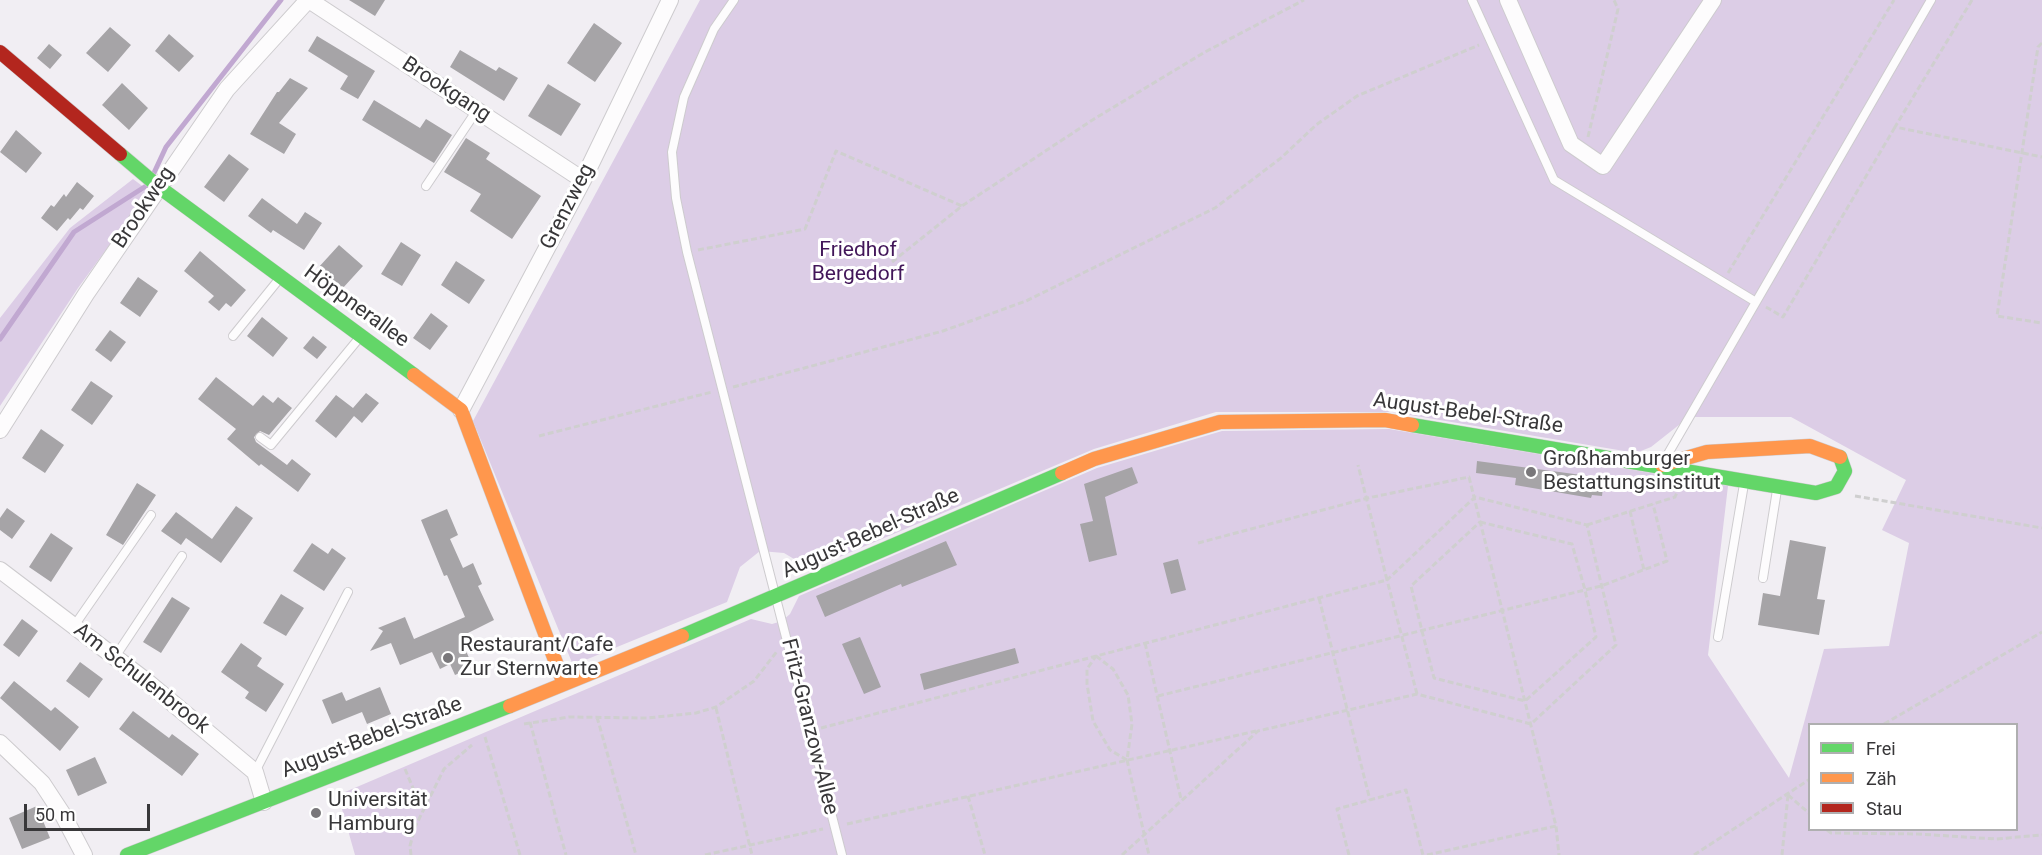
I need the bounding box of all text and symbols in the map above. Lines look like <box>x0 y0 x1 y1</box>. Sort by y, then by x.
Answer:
street label: Brookgang <box>397 52 495 128</box>
street label: Grenzweg <box>536 160 600 254</box>
street label: Brookweg <box>107 162 181 254</box>
park label: Friedhof Bergedorf <box>812 238 904 288</box>
street label: Höppnerallee <box>298 260 414 354</box>
street label: August-Bebel-Straße <box>1372 388 1564 440</box>
place label: Großhamburger Bestattungsinstitut <box>1543 447 1721 497</box>
marker: Großhamburger Bestattungsinstitut <box>1524 465 1538 479</box>
street label: August-Bebel-Straße <box>779 484 963 584</box>
street label: Am Schulenbrook <box>68 618 214 740</box>
place label: Restaurant/Cafe Zur Sternwarte <box>460 633 613 683</box>
street label: Fritz-Granzow-Allee <box>775 636 843 818</box>
marker: Restaurant/Cafe Zur Sternwarte <box>441 651 455 665</box>
street label: August-Bebel-Straße <box>278 692 466 784</box>
legend <box>1808 723 2018 831</box>
text: Frei <box>1866 738 1896 759</box>
text: Zäh <box>1866 768 1897 789</box>
place label: Universität Hamburg <box>328 788 428 838</box>
scale bar <box>27 792 153 830</box>
text: Stau <box>1866 798 1902 819</box>
text: 50 m <box>35 804 75 825</box>
marker: Universität Hamburg <box>309 806 323 820</box>

